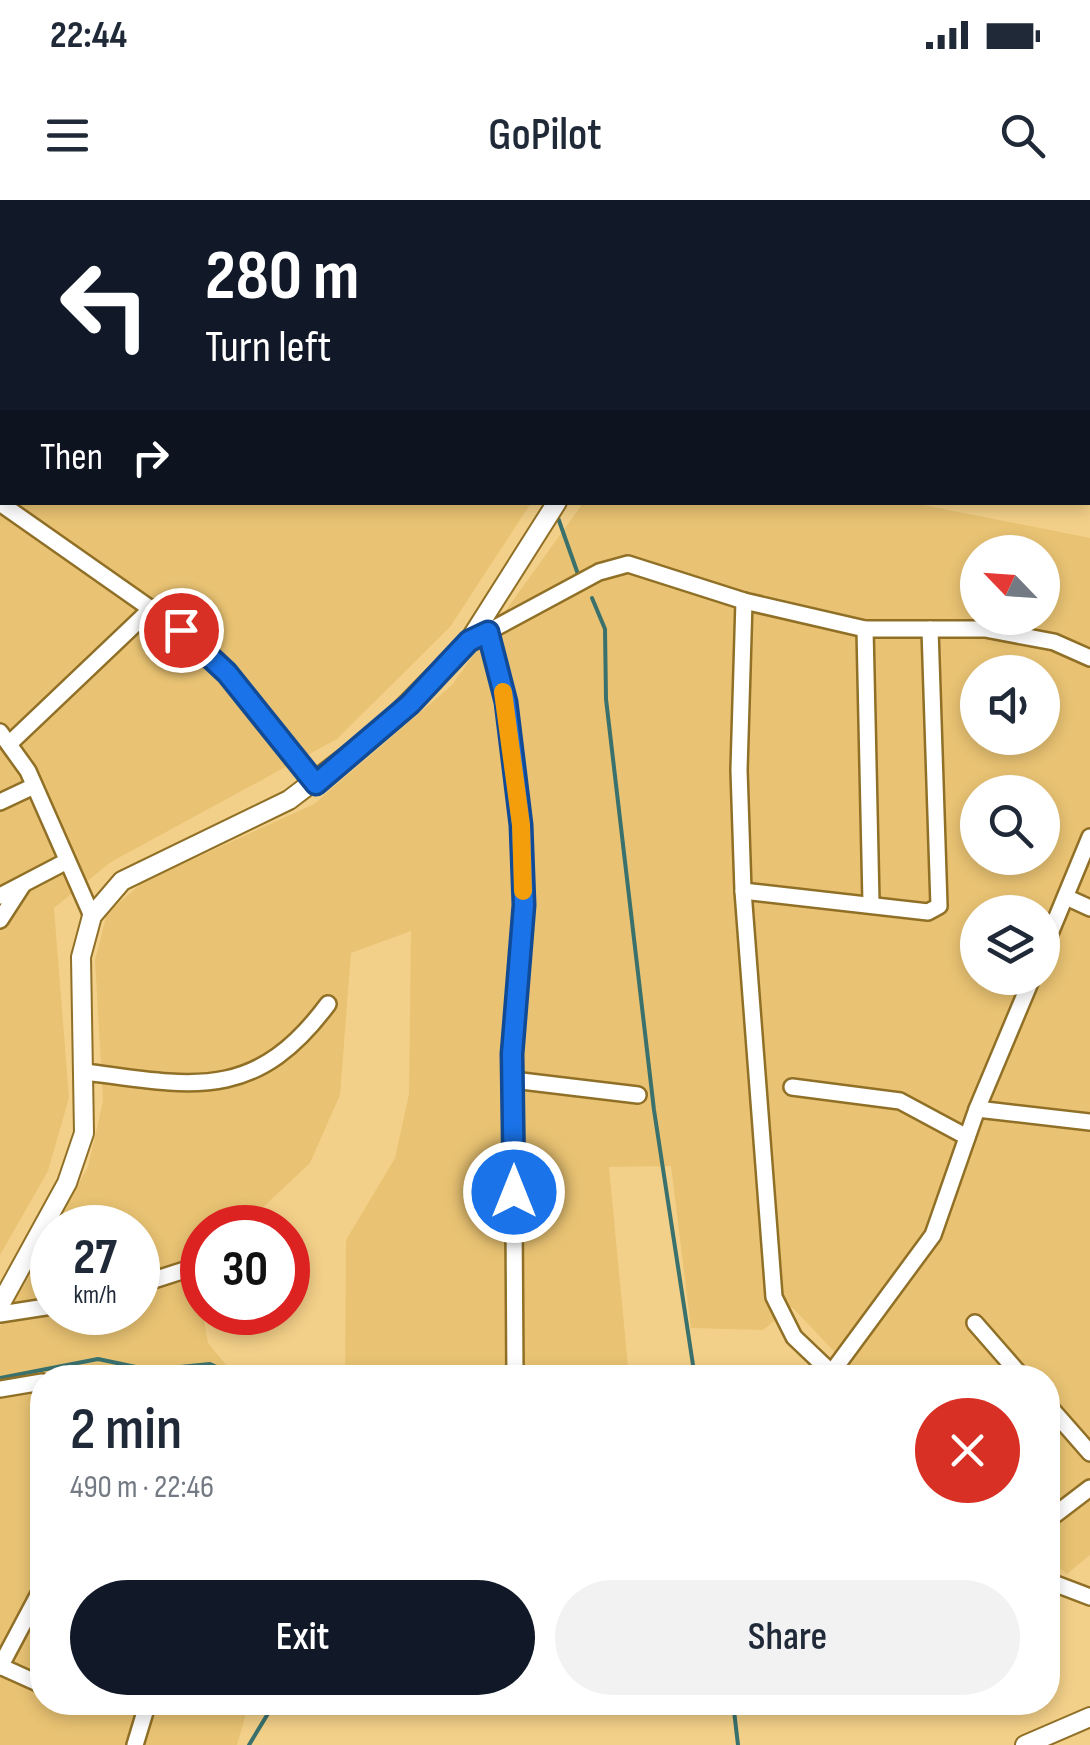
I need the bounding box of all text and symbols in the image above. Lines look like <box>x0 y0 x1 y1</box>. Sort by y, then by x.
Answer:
text: 22:44 <box>50 13 127 58</box>
icon: menu <box>40 108 95 163</box>
text: GoPilot <box>488 108 602 163</box>
icon: search <box>995 108 1050 163</box>
text: 280 m <box>205 235 359 319</box>
icon: left <box>40 240 170 370</box>
text: Turn left <box>205 320 331 375</box>
icon: right <box>123 430 178 485</box>
text: Then <box>40 435 103 480</box>
north arrow <box>960 535 1060 635</box>
map controls <box>960 535 1060 995</box>
pin <box>139 588 224 673</box>
icon: arrive <box>154 603 209 658</box>
button: sound <box>960 655 1060 755</box>
button: search <box>960 775 1060 875</box>
button: layers <box>960 895 1060 995</box>
position arrow <box>462 1140 566 1244</box>
speed limit sign: 30 <box>180 1205 310 1335</box>
text: 27 <box>73 1228 117 1288</box>
text: km/h <box>73 1280 117 1311</box>
text: 2 min <box>70 1394 182 1466</box>
button: close <box>915 1398 1020 1503</box>
text: 490 m · 22:46 <box>70 1468 214 1507</box>
button: Exit <box>70 1580 535 1695</box>
button: Share <box>555 1580 1020 1695</box>

